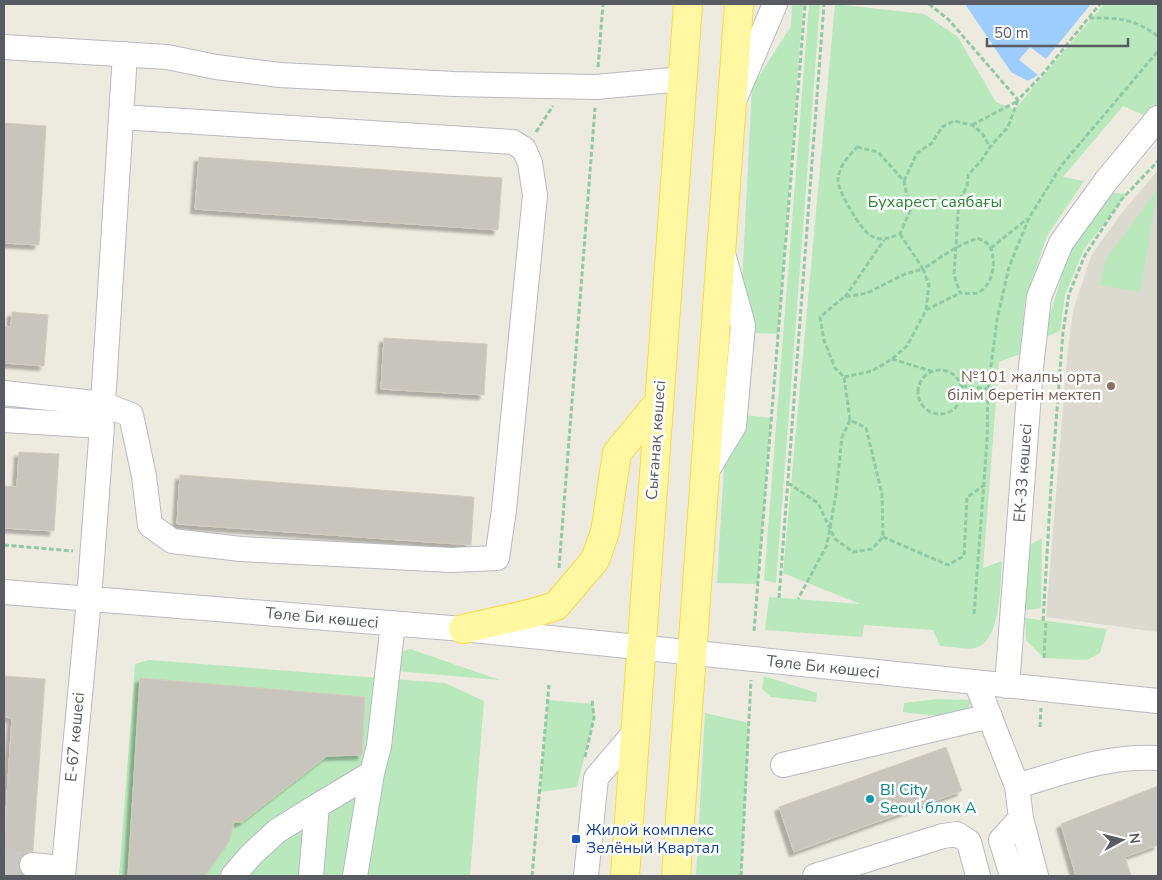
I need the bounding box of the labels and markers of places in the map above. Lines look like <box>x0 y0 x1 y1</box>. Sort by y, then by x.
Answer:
place label: №101 жалпы орта білім беретін мектеп <box>947 366 1101 406</box>
marker: №101 жалпы орта білім беретін мектеп <box>1105 380 1117 392</box>
place label: BI City Seoul блок A <box>880 779 977 819</box>
marker: BI City Seoul блок A <box>864 793 876 805</box>
place label: Жилой комплекс Зелёный Квартал <box>586 819 719 859</box>
marker: Жилой комплекс Зелёный Квартал <box>570 833 582 845</box>

